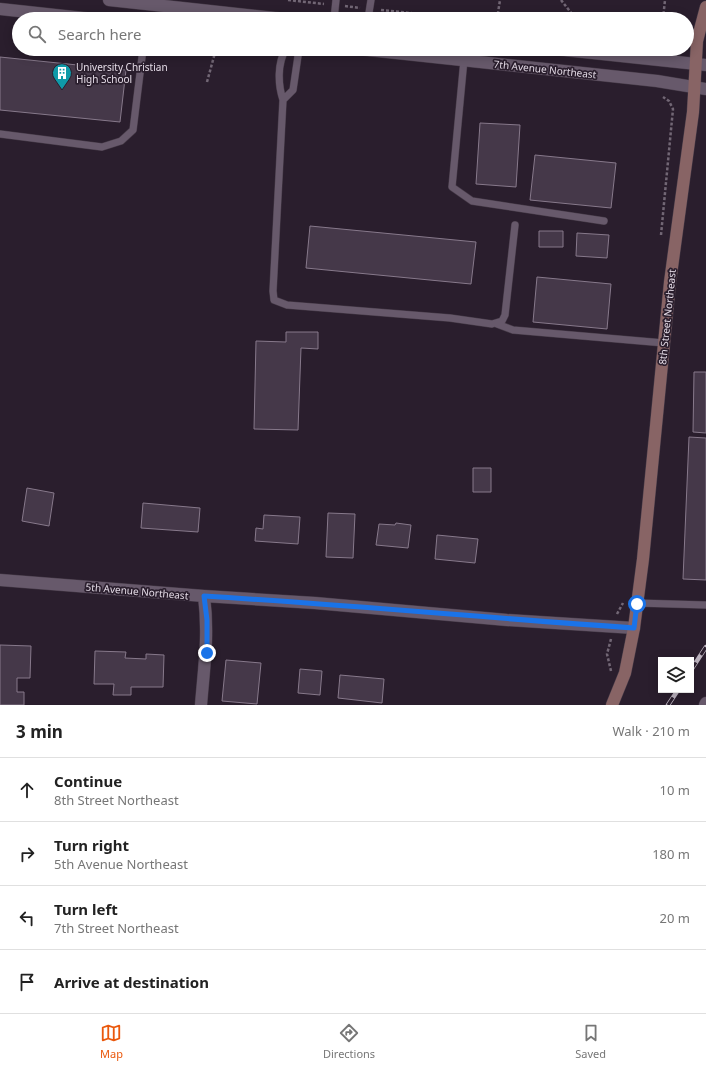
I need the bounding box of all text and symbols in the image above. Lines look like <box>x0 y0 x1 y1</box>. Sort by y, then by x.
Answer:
search box <box>12 12 694 56</box>
icon: search <box>26 23 48 45</box>
text: Search here <box>58 24 141 44</box>
street label: 7th Avenue Northeast <box>493 57 597 81</box>
place label: University Christian High School <box>76 60 168 86</box>
building icon: University Christian High School <box>51 62 73 90</box>
street label: 8th Street Northeast <box>655 268 679 365</box>
street label: 5th Avenue Northeast <box>85 580 189 602</box>
route start <box>628 595 646 613</box>
route end <box>198 644 216 662</box>
map controls <box>658 657 694 693</box>
button: layers <box>658 657 694 693</box>
text: 3 min <box>16 720 63 743</box>
text: Walk · 210 m <box>612 722 690 740</box>
text: Continue <box>54 771 122 791</box>
icon: ahead <box>16 779 38 801</box>
text: 10 m <box>660 781 690 799</box>
text: 8th Street Northeast <box>54 791 179 809</box>
text: Turn right <box>54 835 129 855</box>
icon: right <box>16 843 38 865</box>
text: 180 m <box>652 845 690 863</box>
text: 5th Avenue Northeast <box>54 855 188 873</box>
text: Turn left <box>54 899 118 919</box>
icon: left <box>16 907 38 929</box>
text: 20 m <box>660 909 690 927</box>
text: 7th Street Northeast <box>54 919 179 937</box>
icon: arrive <box>16 971 38 993</box>
text: Arrive at destination <box>54 972 209 992</box>
tab: Map <box>100 1022 123 1061</box>
tab: Directions <box>323 1022 375 1061</box>
tab: Saved <box>575 1022 606 1061</box>

